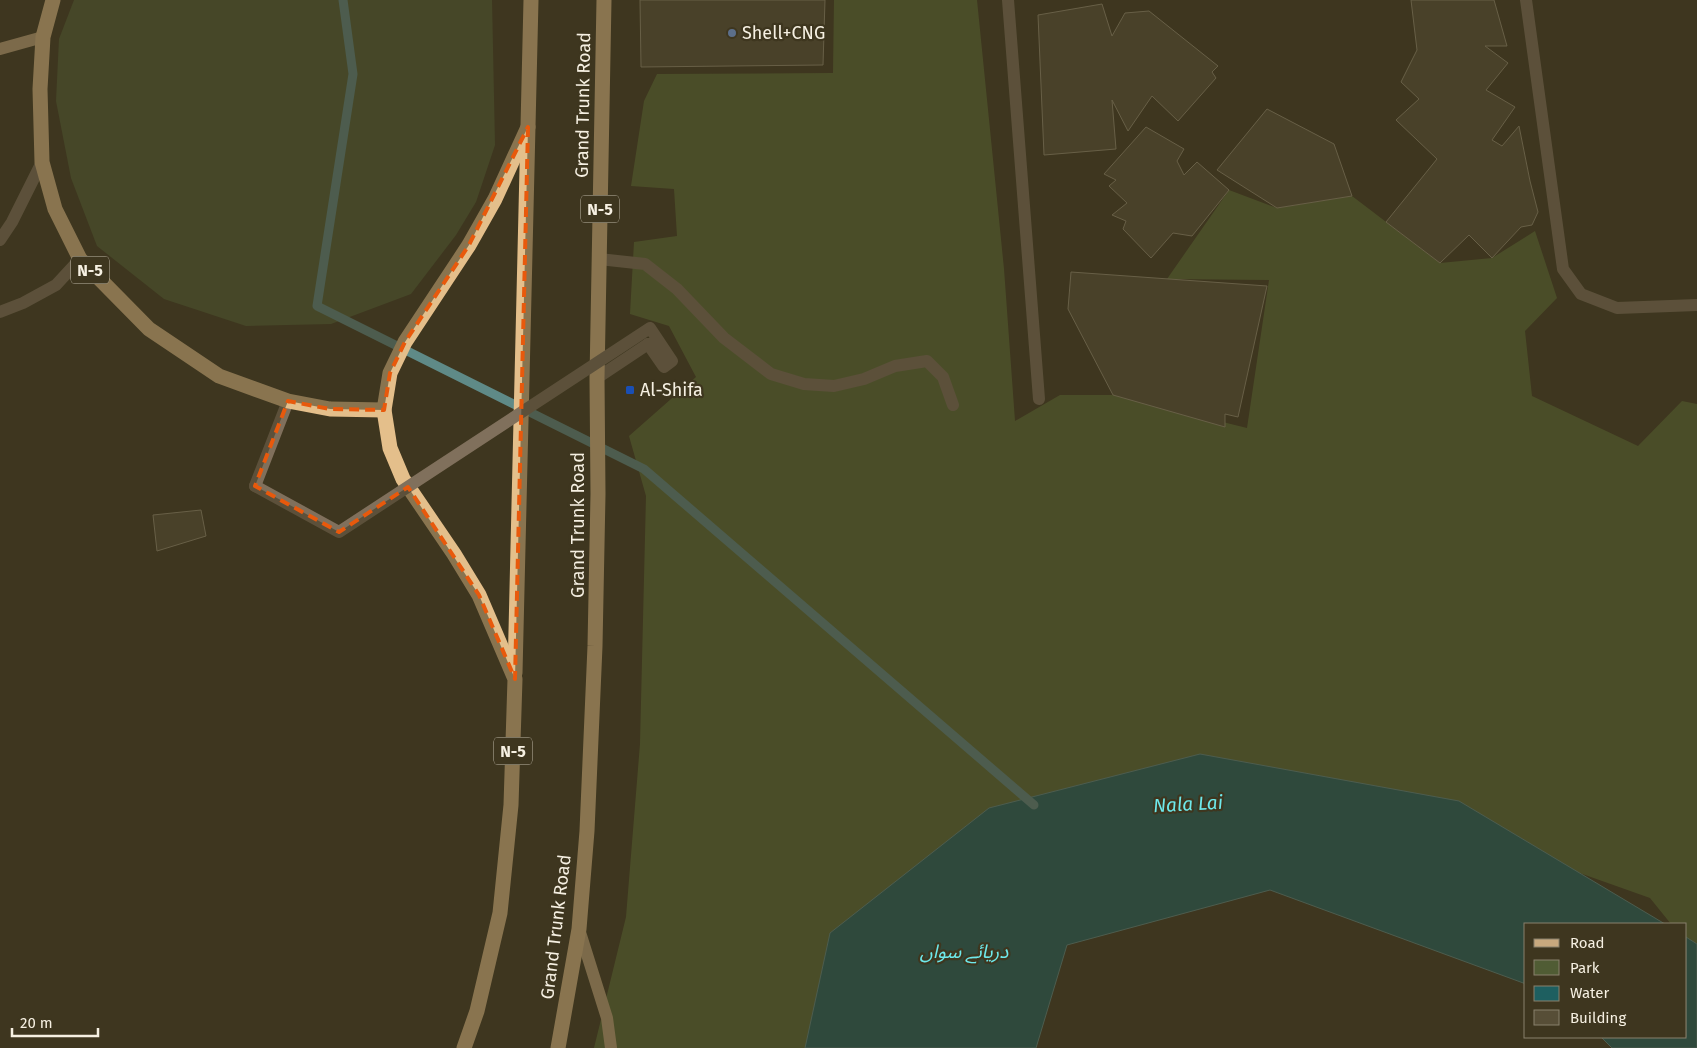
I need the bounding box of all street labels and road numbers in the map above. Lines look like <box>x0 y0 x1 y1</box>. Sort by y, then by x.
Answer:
street label: Grand Trunk Road <box>571 32 595 178</box>
road number: N-5 <box>581 195 619 222</box>
road number: N-5 <box>71 256 109 284</box>
street label: Grand Trunk Road <box>567 452 589 598</box>
road number: N-5 <box>494 738 532 764</box>
street label: Grand Trunk Road <box>536 853 576 1001</box>

